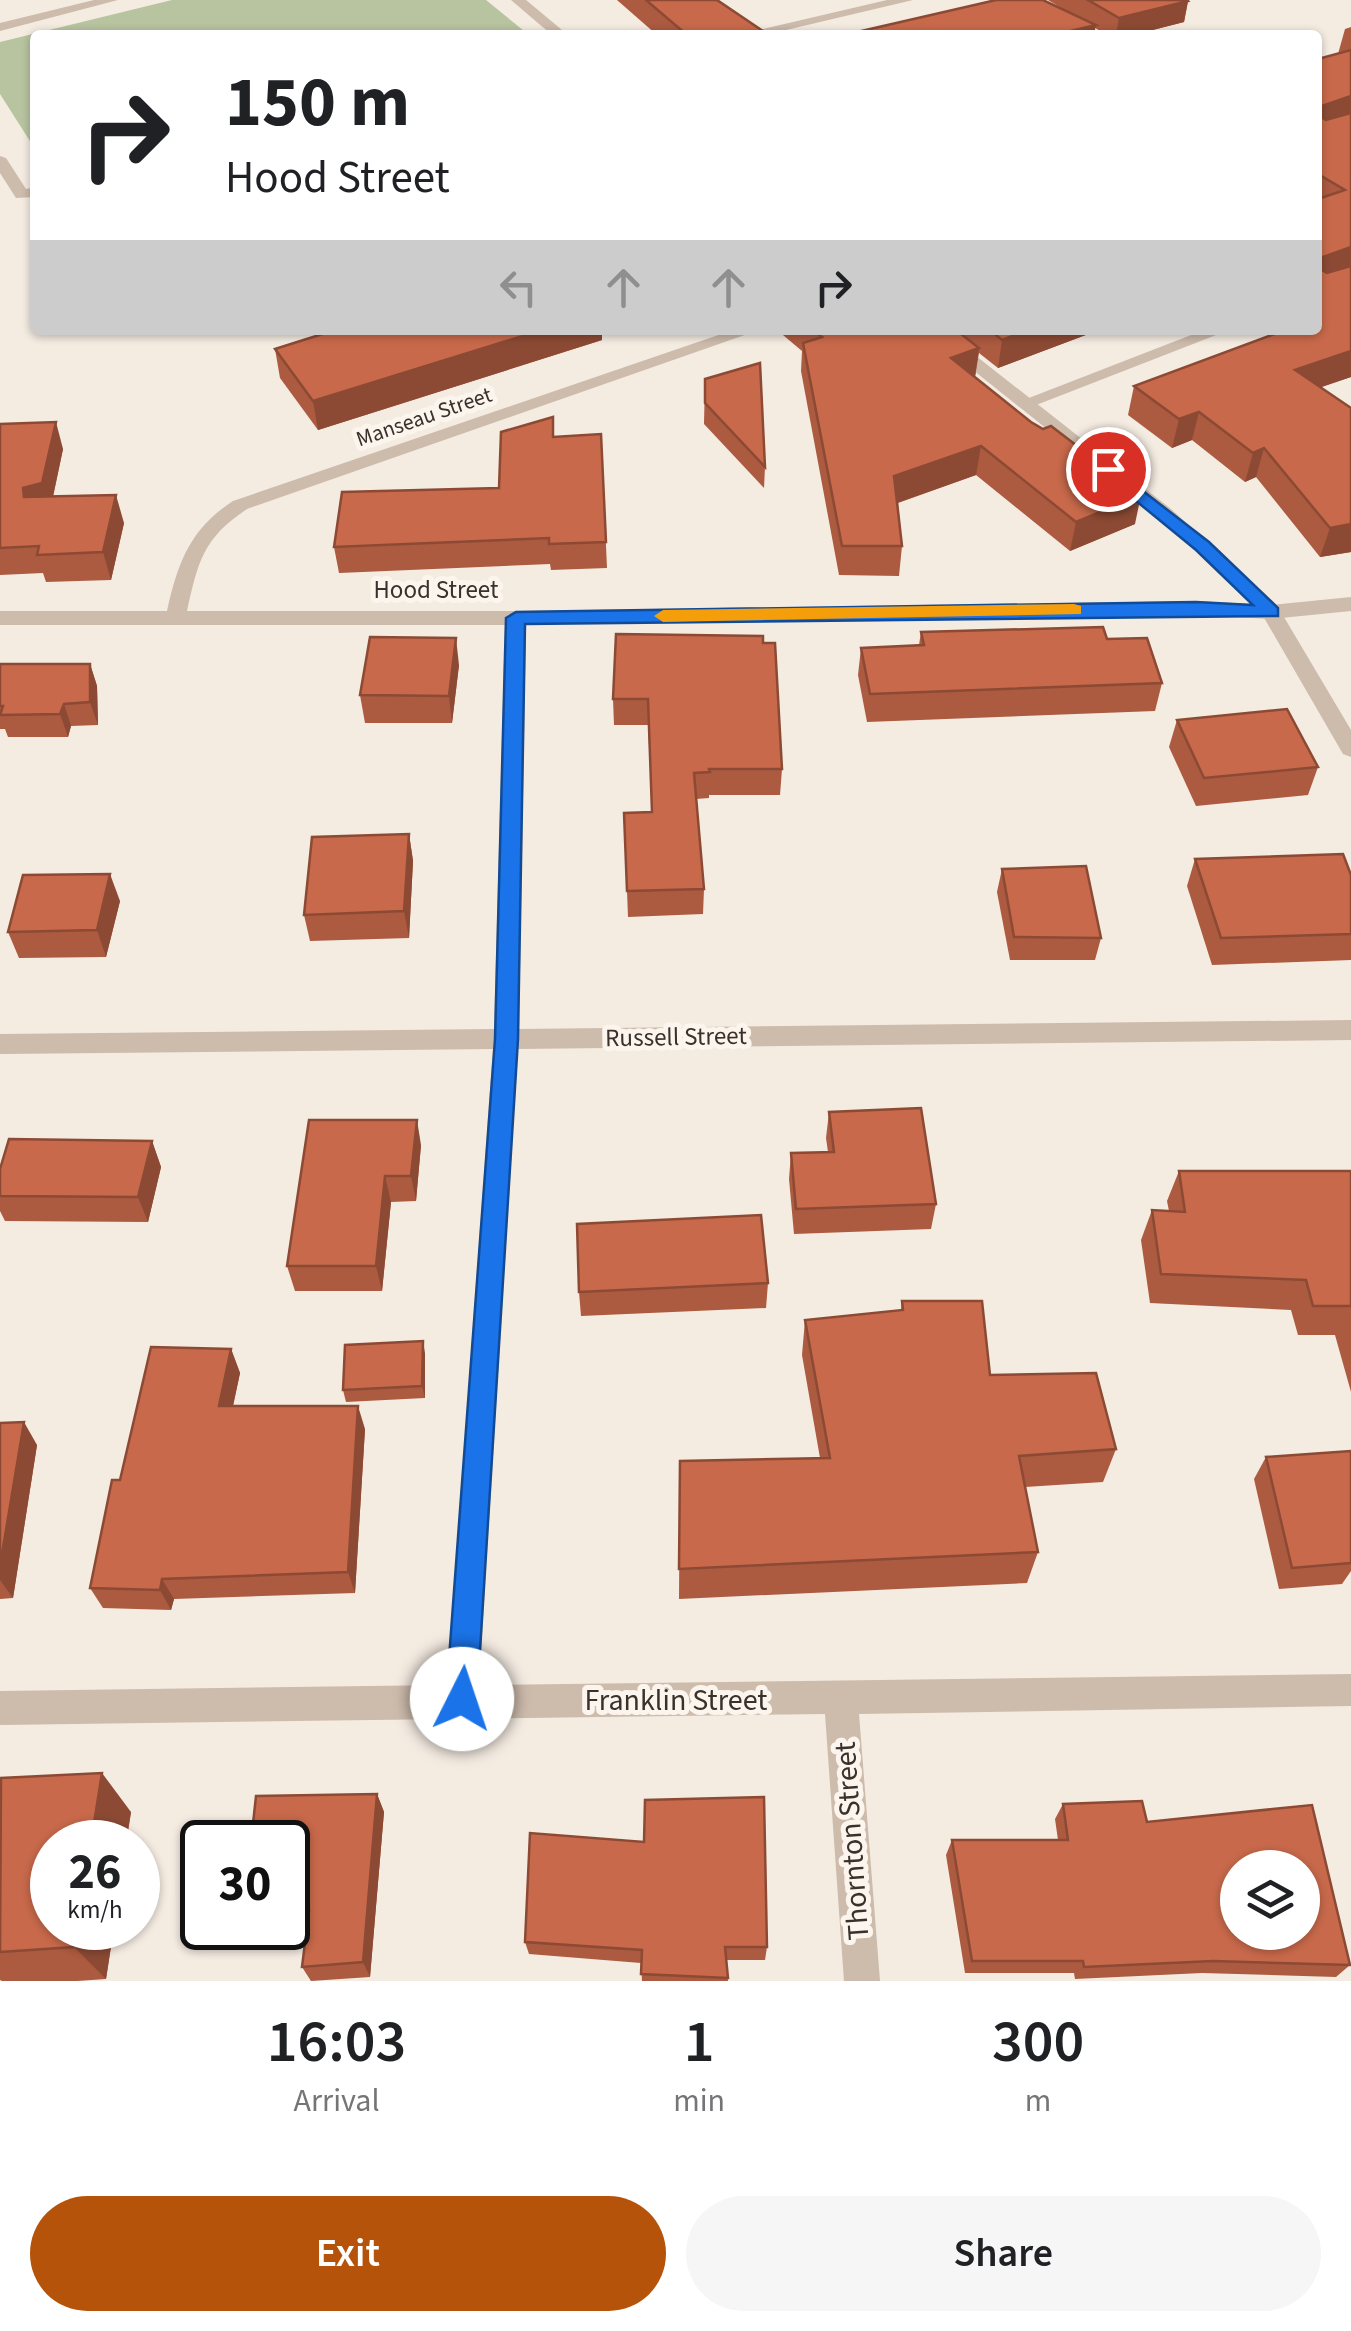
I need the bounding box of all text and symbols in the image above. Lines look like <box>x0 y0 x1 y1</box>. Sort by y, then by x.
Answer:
text: 150 m <box>225 53 410 153</box>
icon: right <box>60 70 190 200</box>
text: Hood Street <box>225 146 450 210</box>
icon: left <box>491 260 546 315</box>
icon: ahead <box>596 260 651 315</box>
icon: ahead <box>701 260 756 315</box>
icon: right <box>806 260 861 315</box>
street label: Manseau Street <box>352 379 497 455</box>
pin <box>1066 427 1151 512</box>
icon: arrive <box>1081 442 1136 497</box>
street label: Hood Street <box>374 572 499 608</box>
street label: Russell Street <box>605 1018 748 1056</box>
position arrow <box>410 1647 514 1751</box>
street label: Franklin Street <box>585 1679 767 1722</box>
street label: Thornton Street <box>824 1740 880 1942</box>
speed limit sign: 30 <box>180 1820 310 1950</box>
text: 26 <box>69 1837 121 1908</box>
map controls <box>1220 1850 1320 1950</box>
button: layers <box>1220 1850 1320 1950</box>
text: km/h <box>67 1892 123 1928</box>
text: 16:03 <box>267 2000 406 2085</box>
text: 1 <box>684 2000 715 2085</box>
text: 300 <box>992 2000 1084 2085</box>
text: Arrival <box>294 2078 380 2124</box>
text: min <box>673 2078 725 2124</box>
text: m <box>1025 2078 1051 2124</box>
button: Exit <box>30 2196 666 2311</box>
button: Share <box>686 2196 1321 2311</box>

